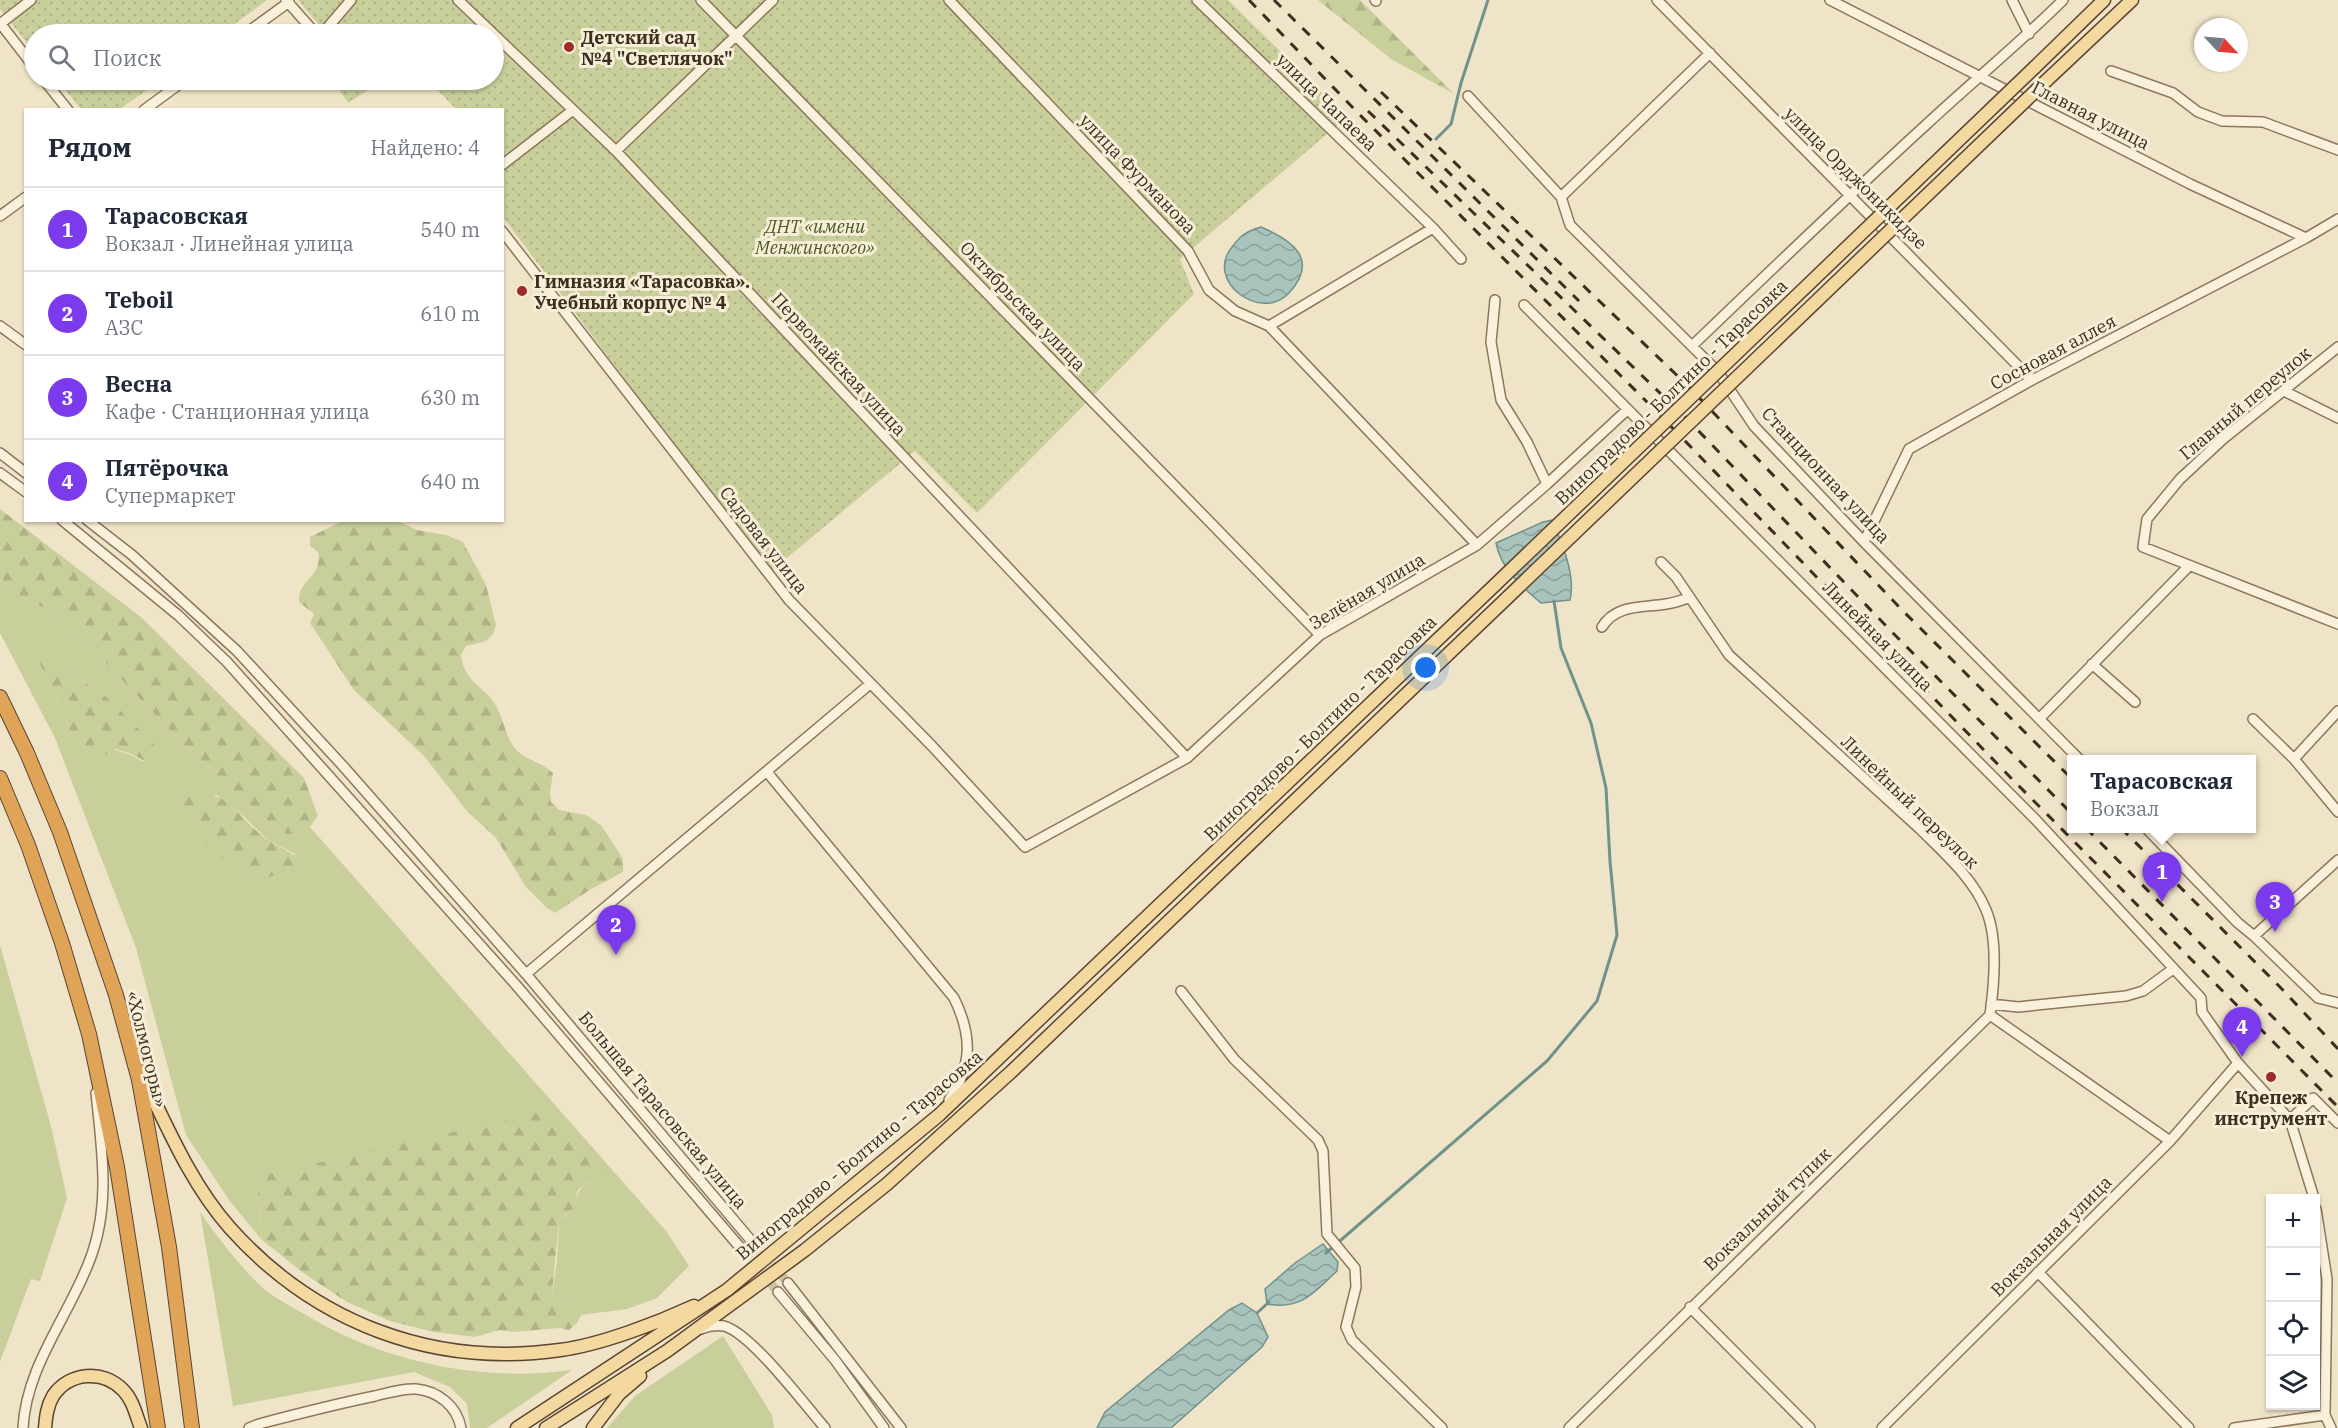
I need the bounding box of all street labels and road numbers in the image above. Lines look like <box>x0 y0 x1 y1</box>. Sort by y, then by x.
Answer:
street label: улица Чапаева <box>1272 48 1382 156</box>
street label: Главная улица <box>2028 75 2154 155</box>
street label: улица Орджоникидзе <box>1780 102 1932 254</box>
street label: улица Фурманова <box>1075 109 1201 239</box>
street label: Октябрьская улица <box>955 236 1091 376</box>
street label: Виноградово - Болтино - Тарасовка <box>1550 274 1792 510</box>
street label: Первомайская улица <box>767 287 912 441</box>
street label: Сосновая аллея <box>1986 309 2120 395</box>
street label: Главный переулок <box>2175 341 2316 465</box>
street label: Станционная улица <box>1757 402 1895 548</box>
street label: Садовая улица <box>715 482 813 599</box>
street label: Зелёная улица <box>1305 547 1429 635</box>
street label: Линейная улица <box>1818 576 1938 696</box>
street label: Виноградово - Болтино - Тарасовка <box>1199 610 1441 846</box>
street label: Линейный переулок <box>1836 730 1984 874</box>
street label: «Холмогоры» <box>121 989 173 1109</box>
street label: Большая Тарасовская улица <box>574 1007 753 1214</box>
street label: Виноградово - Болтино - Тарасовка <box>731 1045 987 1265</box>
street label: Вокзальный тупик <box>1699 1142 1836 1276</box>
street label: Вокзальная улица <box>1986 1171 2116 1301</box>

